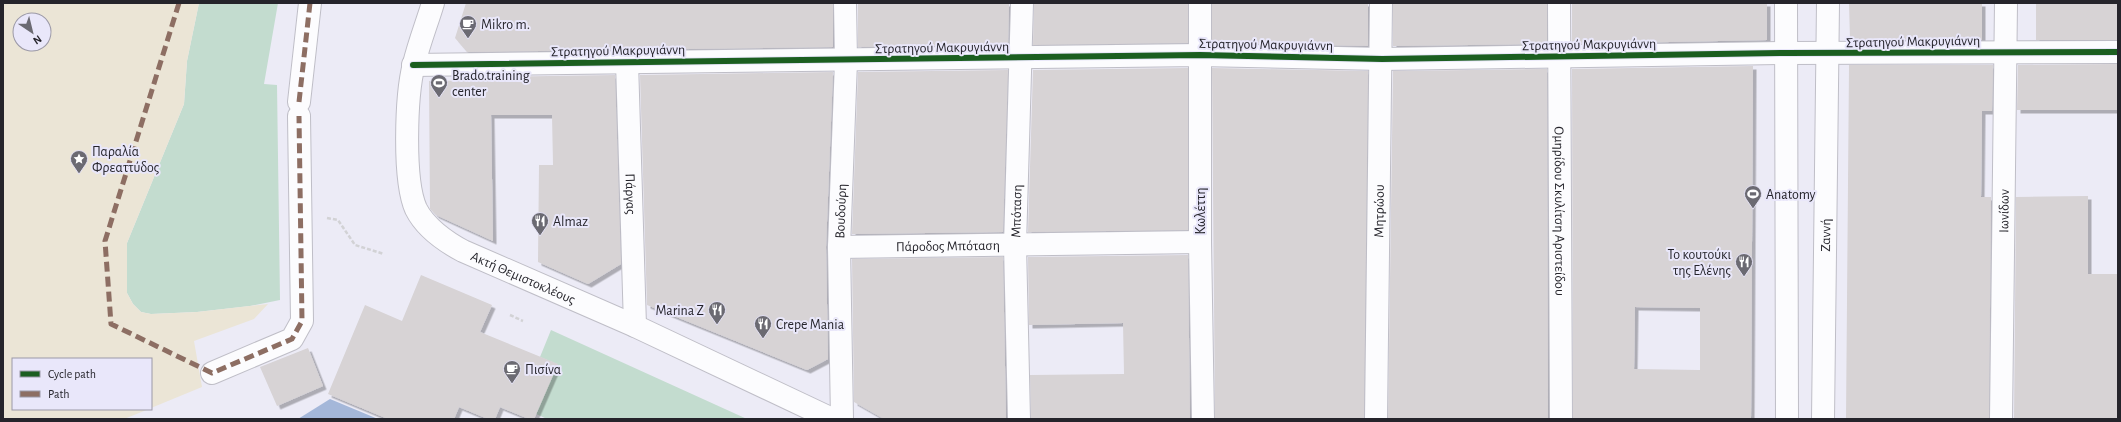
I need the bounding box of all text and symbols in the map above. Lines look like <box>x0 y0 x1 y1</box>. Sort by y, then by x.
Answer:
north arrow <box>12 12 52 52</box>
cafe icon: Mikro m. <box>458 14 478 39</box>
place label: Mikro m. <box>481 18 530 32</box>
text: N <box>31 33 44 46</box>
street label: Στρατηγού Μακρυγιάννη <box>1846 34 1980 50</box>
street label: Στρατηγού Μακρυγιάννη <box>1199 37 1333 53</box>
street label: Στρατηγού Μακρυγιάννη <box>1522 37 1656 53</box>
street label: Στρατηγού Μακρυγιάννη <box>875 40 1009 56</box>
street label: Στρατηγού Μακρυγιάννη <box>551 43 685 59</box>
place label: Brado.training center <box>452 69 530 99</box>
sports icon: Brado.training center <box>429 73 449 98</box>
street label: Ομηρίδου Σκυλίτση Αριστείδου <box>1552 126 1566 296</box>
place label: Παραλία Φρεαττύδος <box>92 145 160 175</box>
place icon: Παραλία Φρεαττύδος <box>69 149 89 174</box>
street label: Πάργας <box>622 173 638 215</box>
street label: Βουδούρη <box>833 183 849 239</box>
street label: Μπόταση <box>1009 184 1025 238</box>
street label: Μητρώου <box>1372 184 1387 238</box>
sports icon: Anatomy <box>1743 184 1763 209</box>
street label: Κωλέττη <box>1194 187 1208 235</box>
place label: Anatomy <box>1766 188 1816 202</box>
street label: Ιωνίδων <box>1997 189 2012 233</box>
restaurant icon: Almaz <box>530 211 550 236</box>
place label: Almaz <box>553 215 588 229</box>
street label: Ζαννή <box>1819 218 1833 252</box>
street label: Πάροδος Μπόταση <box>896 239 1000 254</box>
place label: Το κουτούκι της Ελένης <box>1667 248 1732 278</box>
street label: Ακτή Θεμιστοκλέους <box>469 249 578 307</box>
restaurant icon: Το κουτούκι της Ελένης <box>1734 252 1754 277</box>
restaurant icon: Marina Z <box>707 300 727 325</box>
place label: Marina Z <box>655 304 704 318</box>
restaurant icon: Crepe Mania <box>753 314 773 339</box>
place label: Crepe Mania <box>776 318 845 332</box>
legend <box>12 358 152 410</box>
cafe icon: Πισίνα <box>502 359 522 384</box>
place label: Πισίνα <box>525 363 561 377</box>
text: Cycle path <box>48 368 96 381</box>
text: Path <box>48 388 70 400</box>

